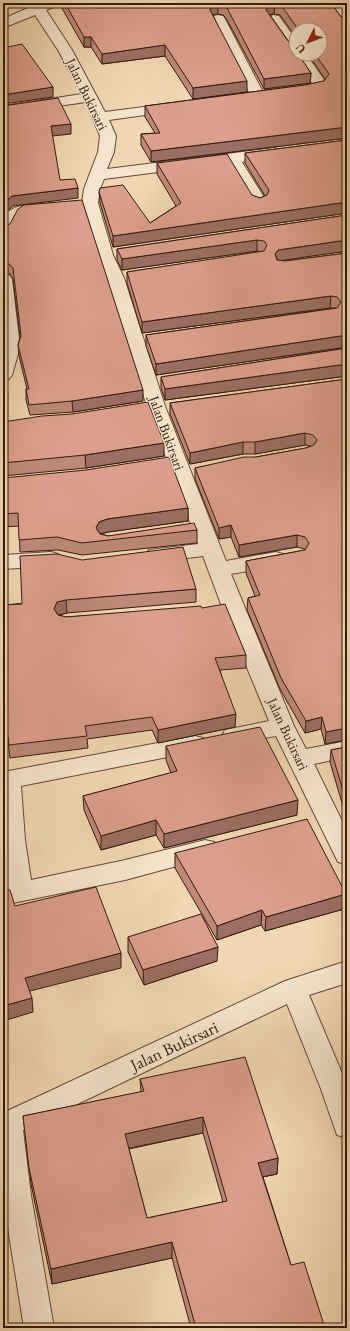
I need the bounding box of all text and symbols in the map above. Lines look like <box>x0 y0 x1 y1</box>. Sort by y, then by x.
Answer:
north arrow <box>288 22 328 62</box>
text: U <box>292 40 309 56</box>
street label: Jalan Bukirsari <box>61 54 112 133</box>
street label: Jalan Bukirsari <box>145 392 189 473</box>
street label: Jalan Bukirsari <box>263 694 313 774</box>
street label: Jalan Bukirsari <box>125 1016 222 1077</box>

